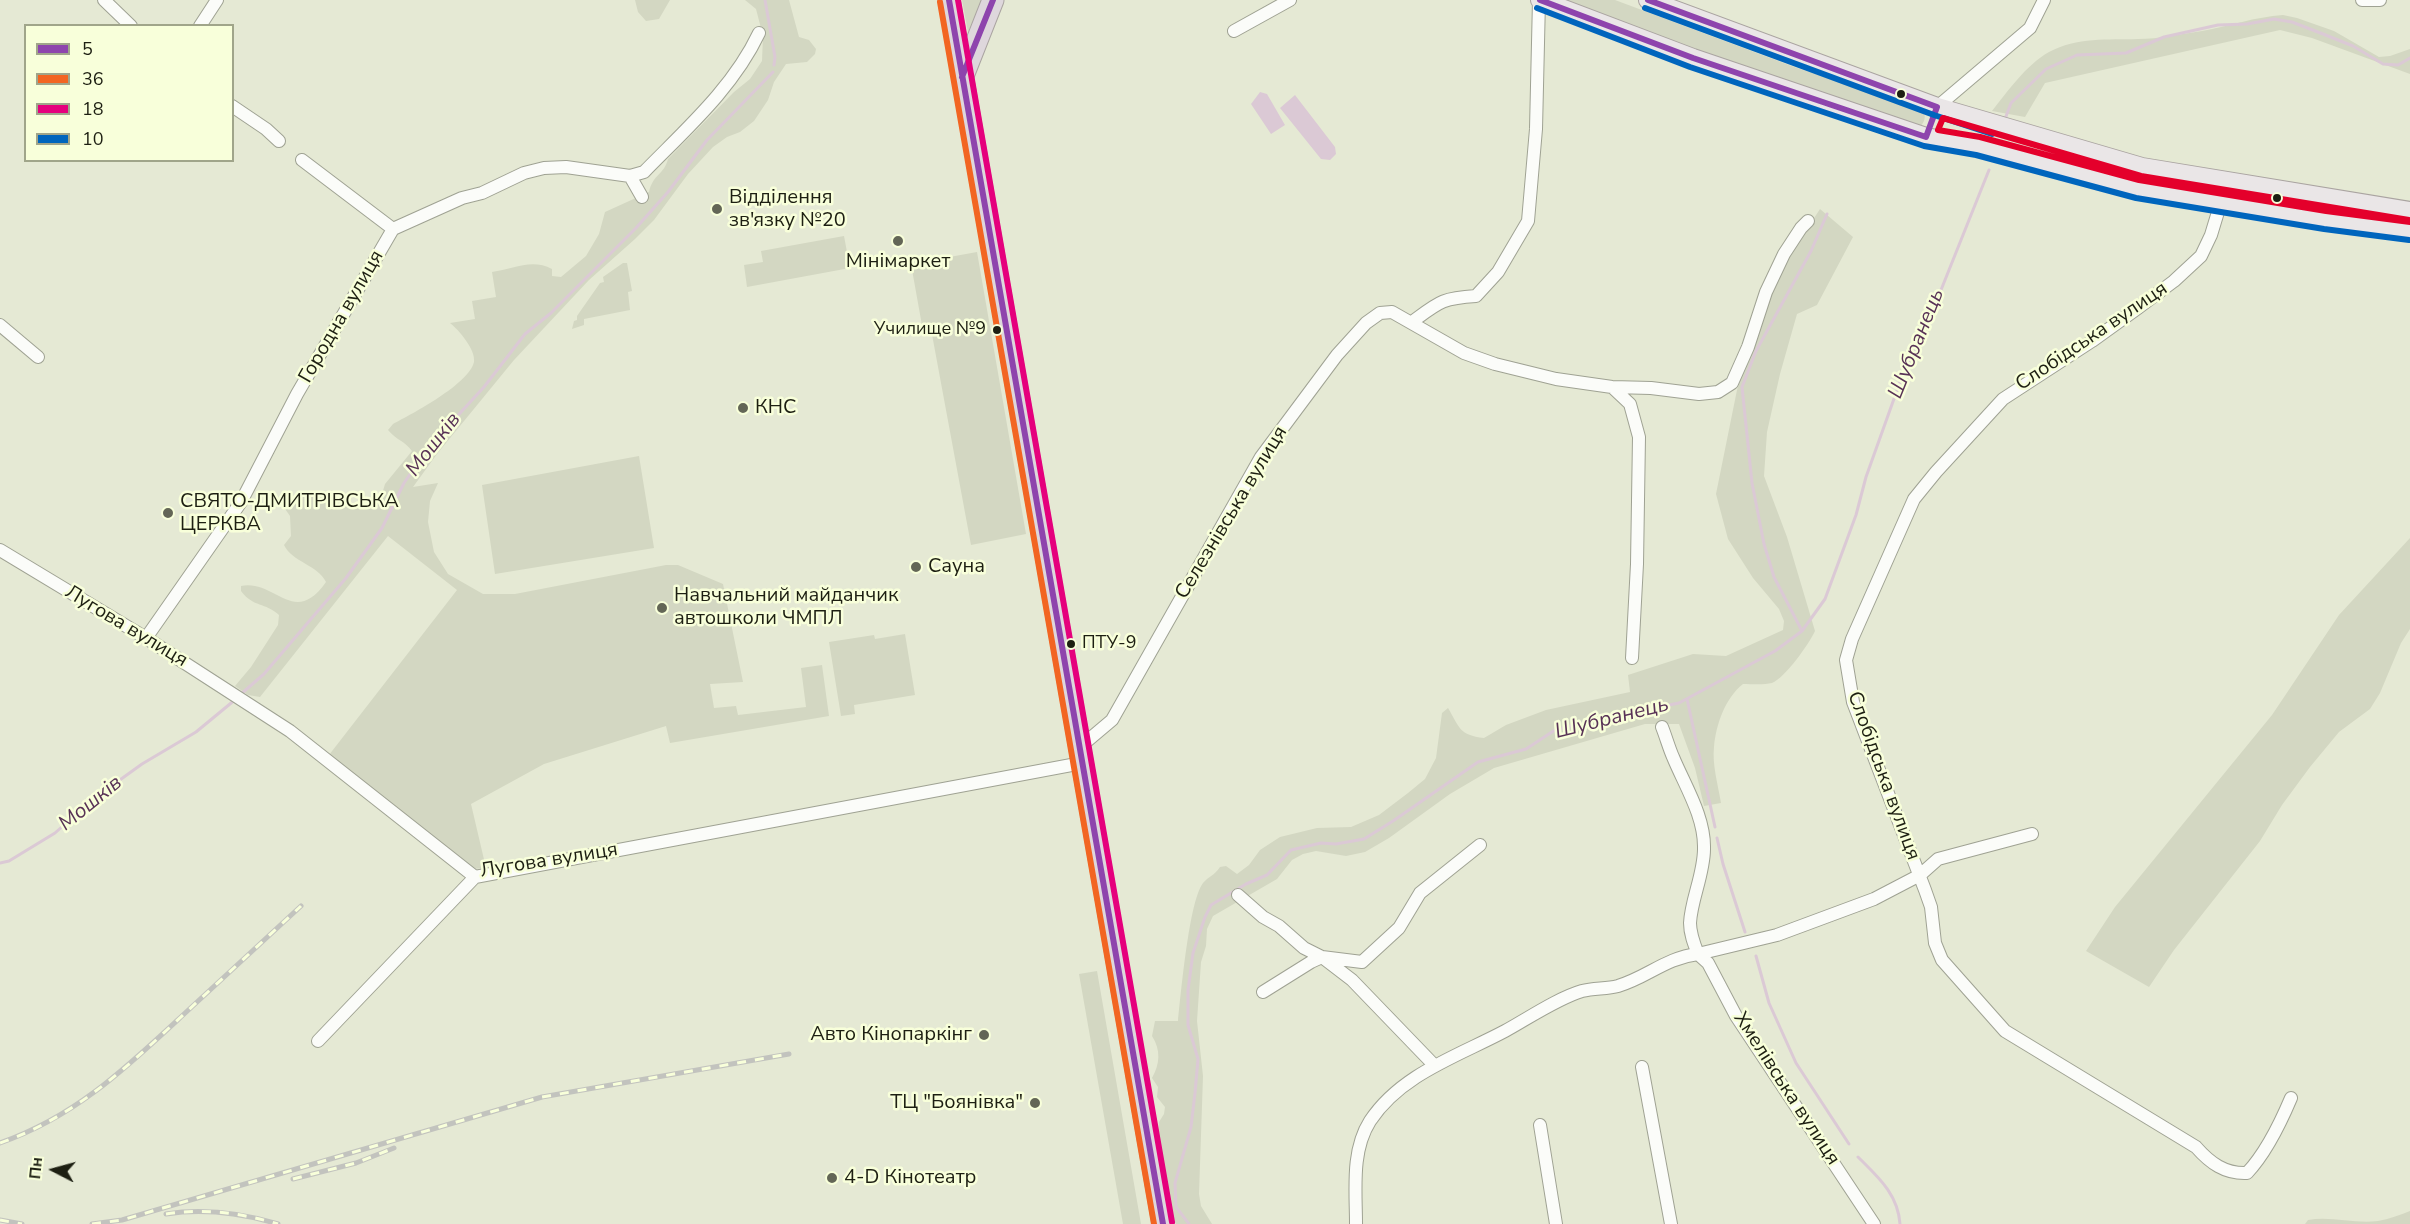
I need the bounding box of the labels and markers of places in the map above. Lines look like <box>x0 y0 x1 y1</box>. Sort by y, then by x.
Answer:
unlabelled marker <box>1895 88 1907 100</box>
place label: Відділення зв'язку №20 <box>729 186 846 233</box>
unlabelled marker <box>2271 192 2283 204</box>
marker: Відділення зв'язку №20 <box>710 202 724 216</box>
marker: Мінімаркет <box>891 234 905 248</box>
place label: Мінімаркет <box>846 250 950 274</box>
place label: Училище №9 <box>874 319 986 341</box>
marker: Училище №9 <box>991 324 1003 336</box>
place label: КНС <box>755 396 796 420</box>
marker: КНС <box>736 401 750 415</box>
place label: СВЯТО-ДМИТРІВСЬКА ЦЕРКВА <box>180 490 399 537</box>
marker: СВЯТО-ДМИТРІВСЬКА ЦЕРКВА <box>161 506 175 520</box>
place label: Сауна <box>928 555 985 579</box>
marker: Сауна <box>909 560 923 574</box>
place label: Навчальний майданчик автошколи ЧМПЛ <box>674 584 898 631</box>
marker: Навчальний майданчик автошколи ЧМПЛ <box>655 601 669 615</box>
place label: ПТУ-9 <box>1082 633 1136 655</box>
marker: ПТУ-9 <box>1065 638 1077 650</box>
place label: Авто Кінопаркінг <box>810 1023 972 1047</box>
marker: Авто Кінопаркінг <box>977 1028 991 1042</box>
place label: ТЦ "Боянівка" <box>890 1091 1023 1115</box>
marker: ТЦ "Боянівка" <box>1028 1096 1042 1110</box>
place label: 4-D Кінотеатр <box>844 1166 976 1190</box>
marker: 4-D Кінотеатр <box>825 1171 839 1185</box>

